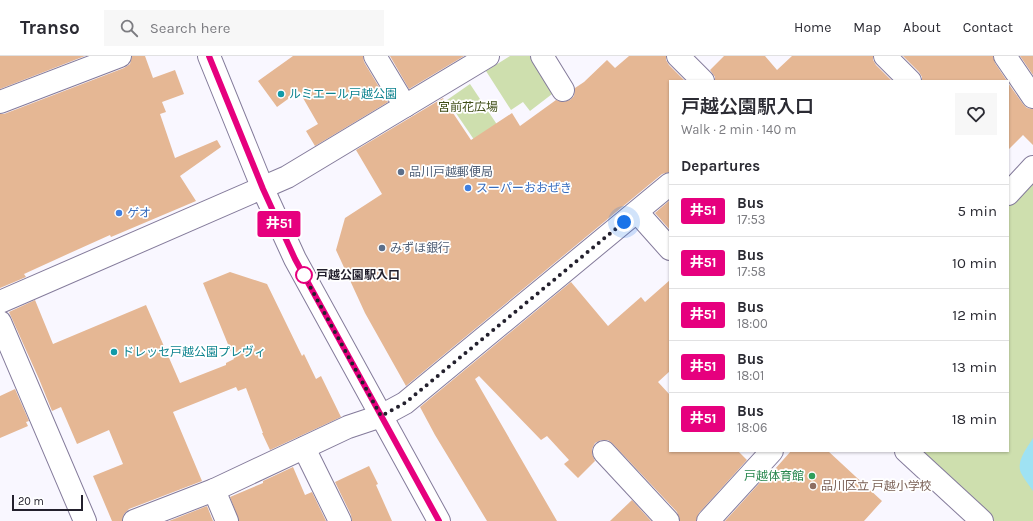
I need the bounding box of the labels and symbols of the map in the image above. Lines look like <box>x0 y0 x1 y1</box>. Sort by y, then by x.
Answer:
place label: ルミエール戸越公園 <box>289 87 397 101</box>
marker: ルミエール戸越公園 <box>276 89 286 99</box>
park label: 宮前花広場 <box>438 100 498 114</box>
place label: 品川戸越郵便局 <box>409 165 493 179</box>
marker: 品川戸越郵便局 <box>396 167 406 177</box>
place label: スーパーおおぜき <box>476 181 572 195</box>
marker: スーパーおおぜき <box>463 183 473 193</box>
place label: ゲオ <box>127 206 151 220</box>
marker: ゲオ <box>114 208 124 218</box>
line badge: 井51 <box>256 211 302 237</box>
your location <box>614 212 634 232</box>
place label: みずほ銀行 <box>390 241 450 255</box>
marker: みずほ銀行 <box>377 243 387 253</box>
marker: 戸越公園駅入口 <box>295 266 313 284</box>
place label: 戸越公園駅入口 <box>316 268 400 282</box>
place label: ドレッセ戸越公園プレヴィ <box>122 345 266 359</box>
marker: ドレッセ戸越公園プレヴィ <box>109 347 119 357</box>
place label: 戸越体育館 <box>744 469 804 483</box>
marker: 戸越体育館 <box>807 471 817 481</box>
place label: 品川区立 戸越小学校 <box>821 479 932 493</box>
marker: 品川区立 戸越小学校 <box>808 481 818 491</box>
scale bar <box>12 493 83 512</box>

